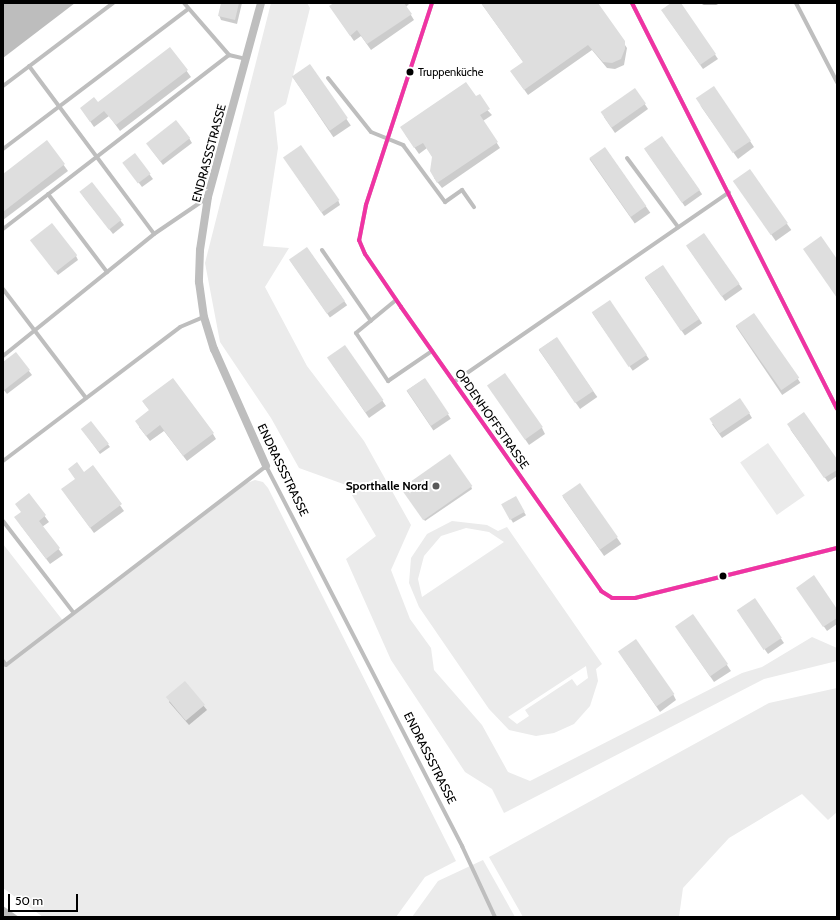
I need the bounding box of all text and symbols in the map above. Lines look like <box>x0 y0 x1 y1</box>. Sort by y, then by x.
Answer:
place label: Truppenküche <box>418 65 483 79</box>
marker: Truppenküche <box>405 67 415 77</box>
street label: ENDRASSSTRASSE <box>189 102 229 204</box>
street label: OPDENHOFFSTRASSE <box>452 366 532 472</box>
street label: ENDRASSSTRASSE <box>254 421 312 519</box>
place label: Sporthalle Nord <box>346 479 428 493</box>
marker: Sporthalle Nord <box>431 481 441 491</box>
unlabelled marker <box>718 571 728 581</box>
street label: ENDRASSSTRASSE <box>401 710 459 806</box>
scale bar <box>10 886 80 912</box>
text: 50 m <box>15 893 43 908</box>

